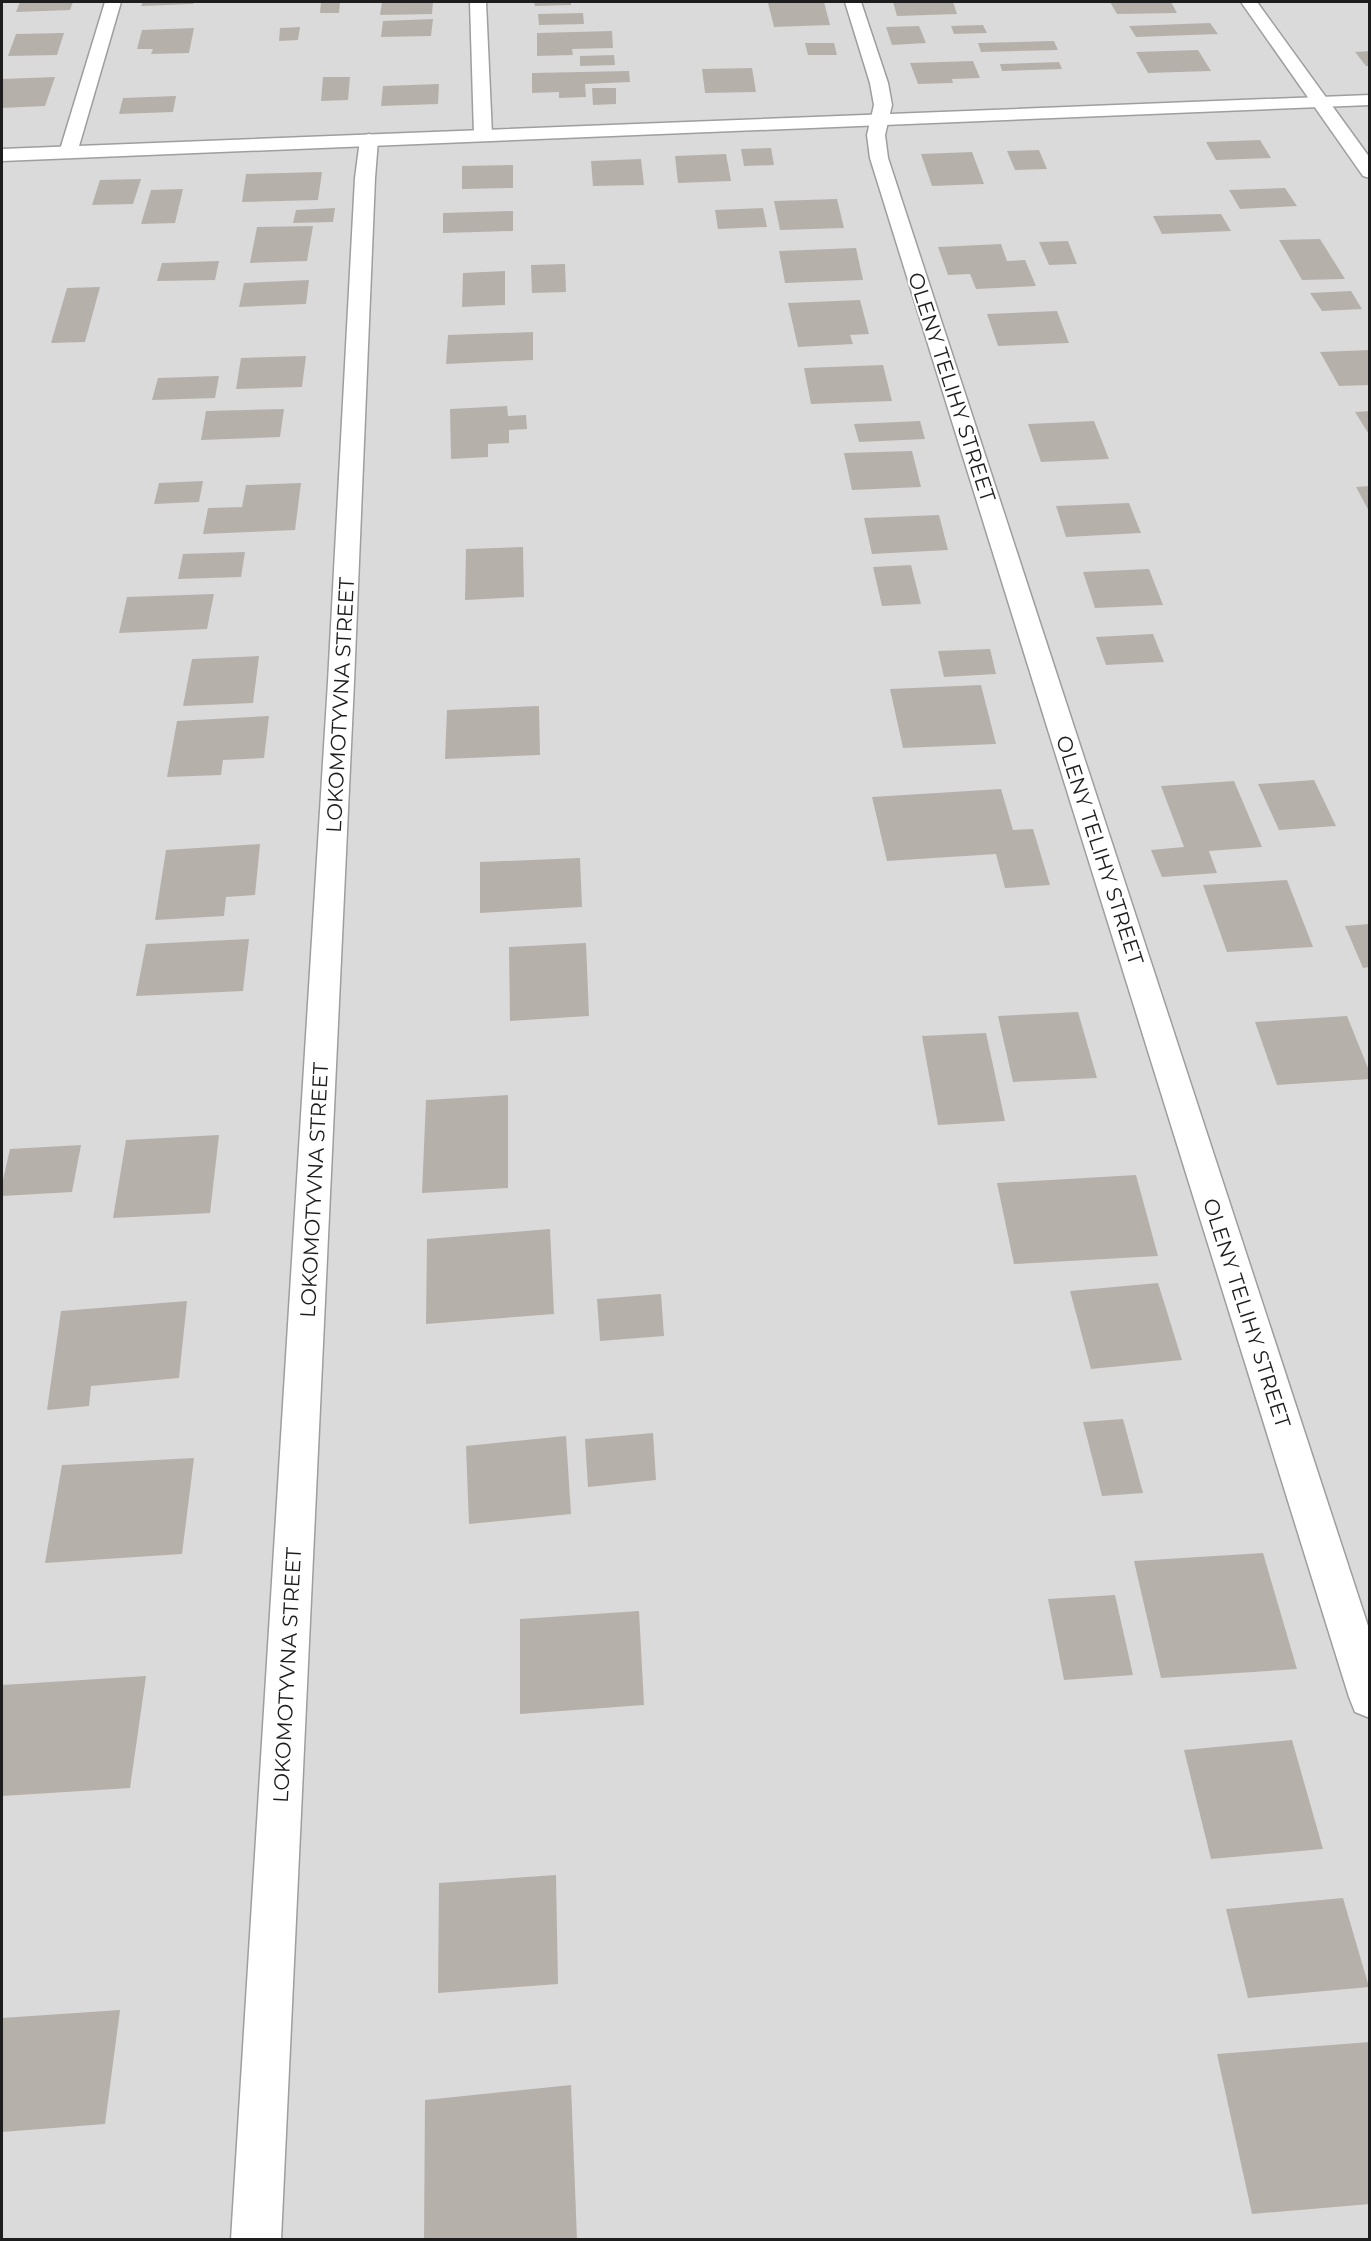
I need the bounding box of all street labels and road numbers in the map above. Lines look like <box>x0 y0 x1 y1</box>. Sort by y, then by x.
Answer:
street label: OLENY TELIHY STREET <box>903 269 1001 505</box>
street label: LOKOMOTYVNA STREET <box>321 577 359 833</box>
street label: OLENY TELIHY STREET <box>1051 732 1149 968</box>
street label: LOKOMOTYVNA STREET <box>295 1062 333 1318</box>
street label: OLENY TELIHY STREET <box>1198 1195 1296 1431</box>
street label: LOKOMOTYVNA STREET <box>268 1547 306 1803</box>

